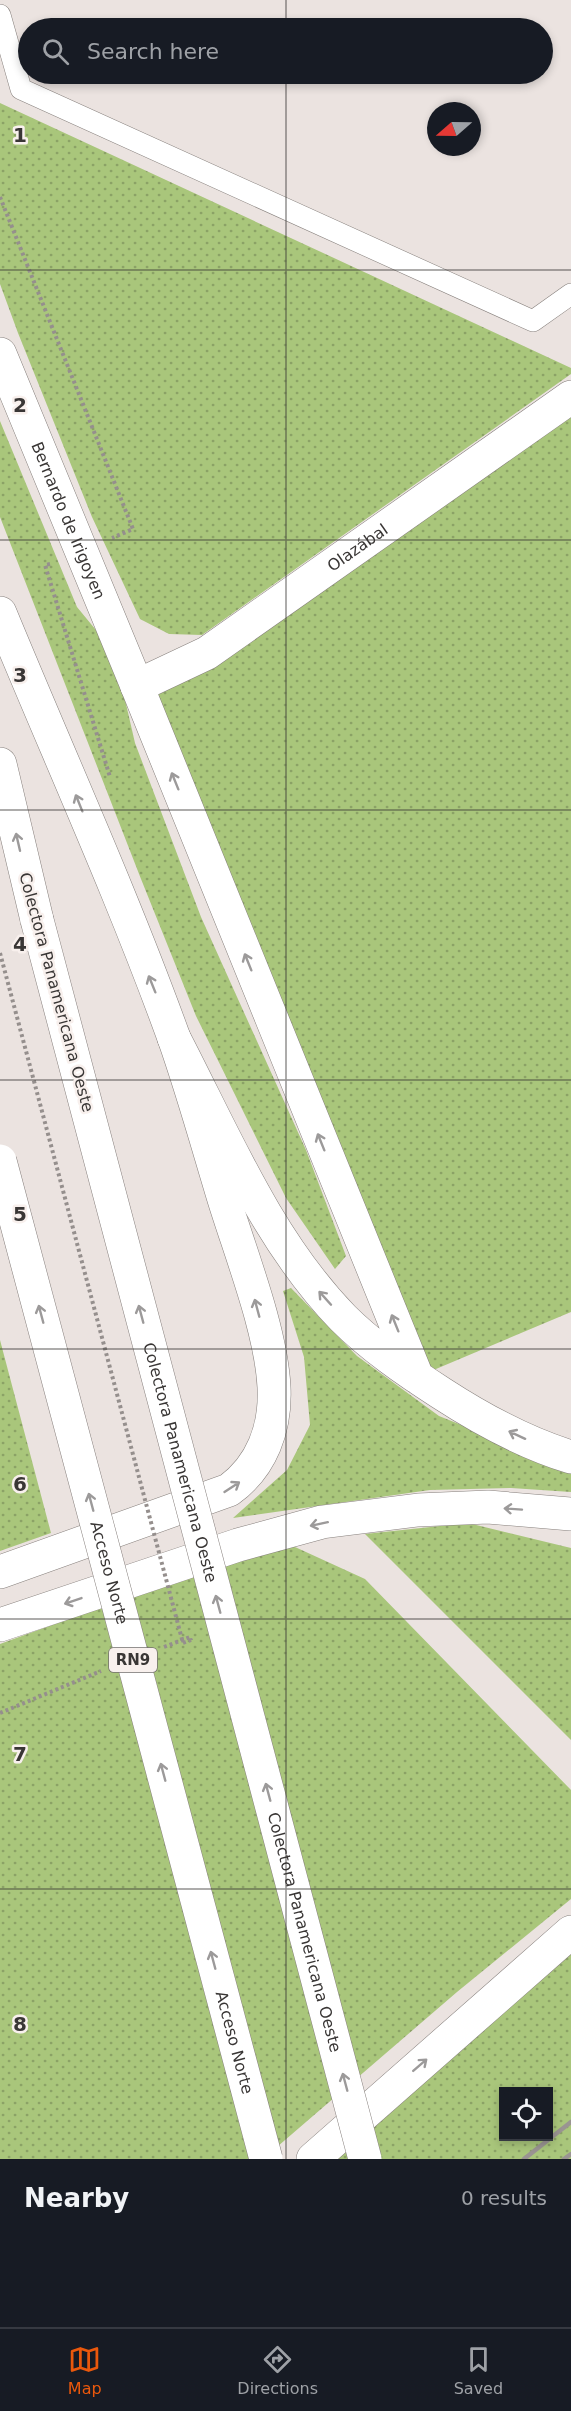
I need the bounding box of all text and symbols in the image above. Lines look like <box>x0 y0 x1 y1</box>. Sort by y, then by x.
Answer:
search box <box>18 18 553 84</box>
icon: search <box>39 35 72 68</box>
text: Search here <box>87 39 219 64</box>
north arrow <box>427 102 481 156</box>
text: 1 <box>13 123 27 147</box>
text: 2 <box>13 393 27 417</box>
street label: Bernardo de Irigoyen <box>27 439 109 602</box>
street label: Olazábal <box>324 520 391 576</box>
text: 3 <box>13 663 27 687</box>
one-way arrow <box>169 772 180 791</box>
one-way arrow <box>73 795 84 813</box>
one-way arrow <box>12 833 24 852</box>
street label: Colectora Panamericana Oeste <box>15 870 98 1114</box>
text: 4 <box>13 932 27 956</box>
one-way arrow <box>242 953 253 971</box>
one-way arrow <box>146 975 157 994</box>
one-way arrow <box>315 1134 326 1152</box>
text: 5 <box>13 1202 27 1226</box>
one-way arrow <box>318 1291 332 1306</box>
one-way arrow <box>251 1298 262 1317</box>
one-way arrow <box>135 1304 147 1323</box>
one-way arrow <box>34 1305 46 1324</box>
one-way arrow <box>389 1314 400 1333</box>
street label: Colectora Panamericana Oeste <box>139 1340 221 1584</box>
one-way arrow <box>508 1429 526 1441</box>
text: 6 <box>13 1472 27 1496</box>
one-way arrow <box>223 1481 240 1493</box>
one-way arrow <box>85 1493 96 1512</box>
one-way arrow <box>503 1503 523 1514</box>
one-way arrow <box>310 1518 329 1530</box>
street label: Acceso Norte <box>86 1519 132 1626</box>
one-way arrow <box>212 1594 223 1613</box>
one-way arrow <box>64 1596 83 1607</box>
road number: RN9 <box>109 1648 157 1672</box>
text: 7 <box>13 1742 27 1766</box>
one-way arrow <box>156 1763 168 1782</box>
one-way arrow <box>262 1783 273 1802</box>
street label: Colectora Panamericana Oeste <box>264 1810 345 2054</box>
one-way arrow <box>206 1951 218 1970</box>
street label: Acceso Norte <box>212 1989 257 2096</box>
text: 8 <box>13 2012 27 2036</box>
one-way arrow <box>412 2058 427 2072</box>
one-way arrow <box>338 2073 350 2092</box>
map controls <box>499 2087 553 2141</box>
button: locate <box>499 2087 553 2141</box>
text: Nearby <box>24 2183 129 2213</box>
text: 0 results <box>461 2186 547 2210</box>
tab: Map <box>68 2343 102 2398</box>
tab: Directions <box>237 2343 318 2398</box>
tab: Saved <box>454 2343 503 2398</box>

